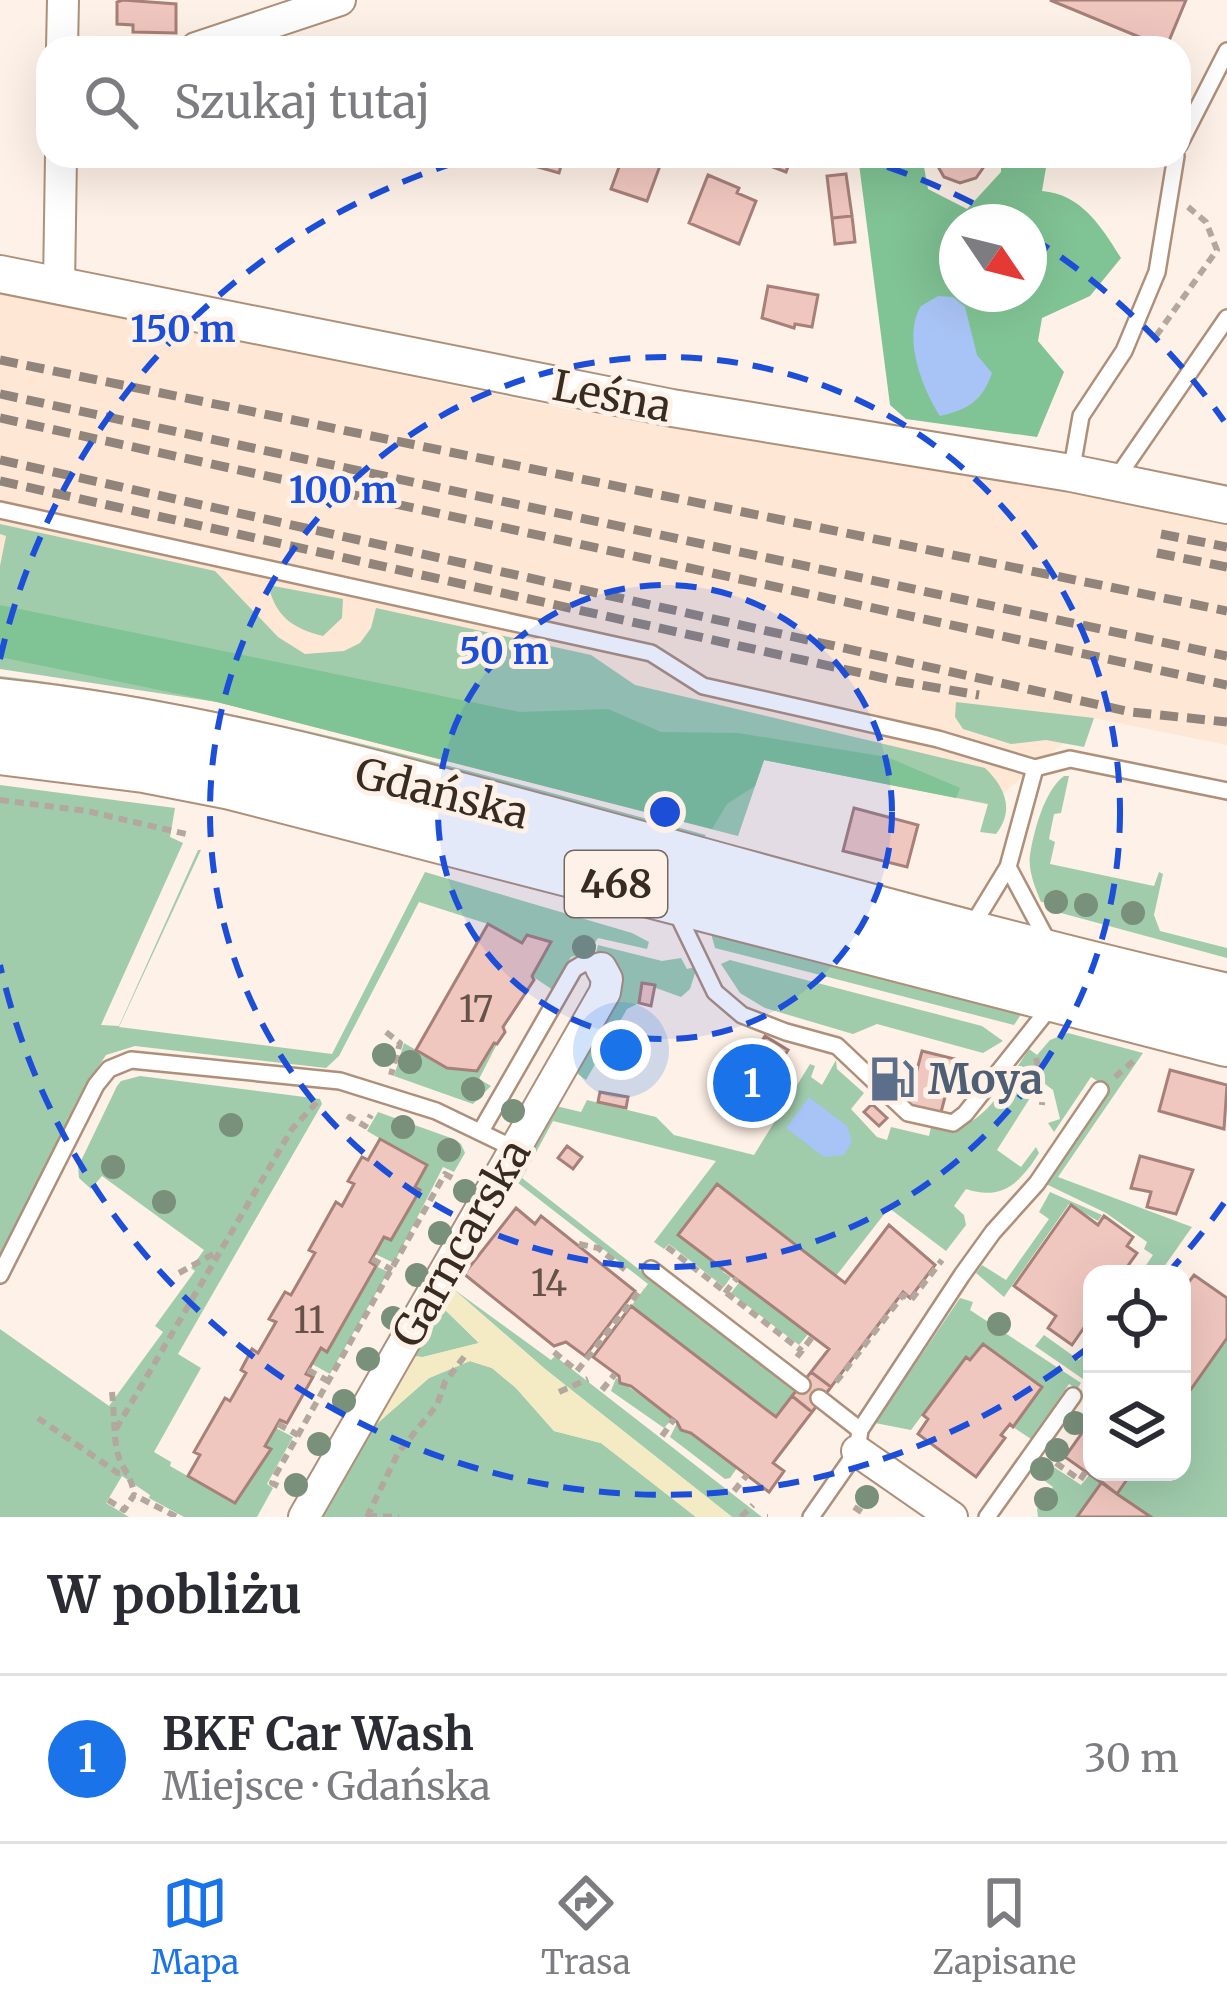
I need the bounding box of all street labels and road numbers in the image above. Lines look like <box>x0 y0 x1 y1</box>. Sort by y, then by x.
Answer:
street label: Leśna <box>548 359 676 433</box>
street label: Gdańska <box>350 746 534 840</box>
road number: 468 <box>565 851 667 917</box>
street label: Garncarska <box>381 1130 541 1356</box>

